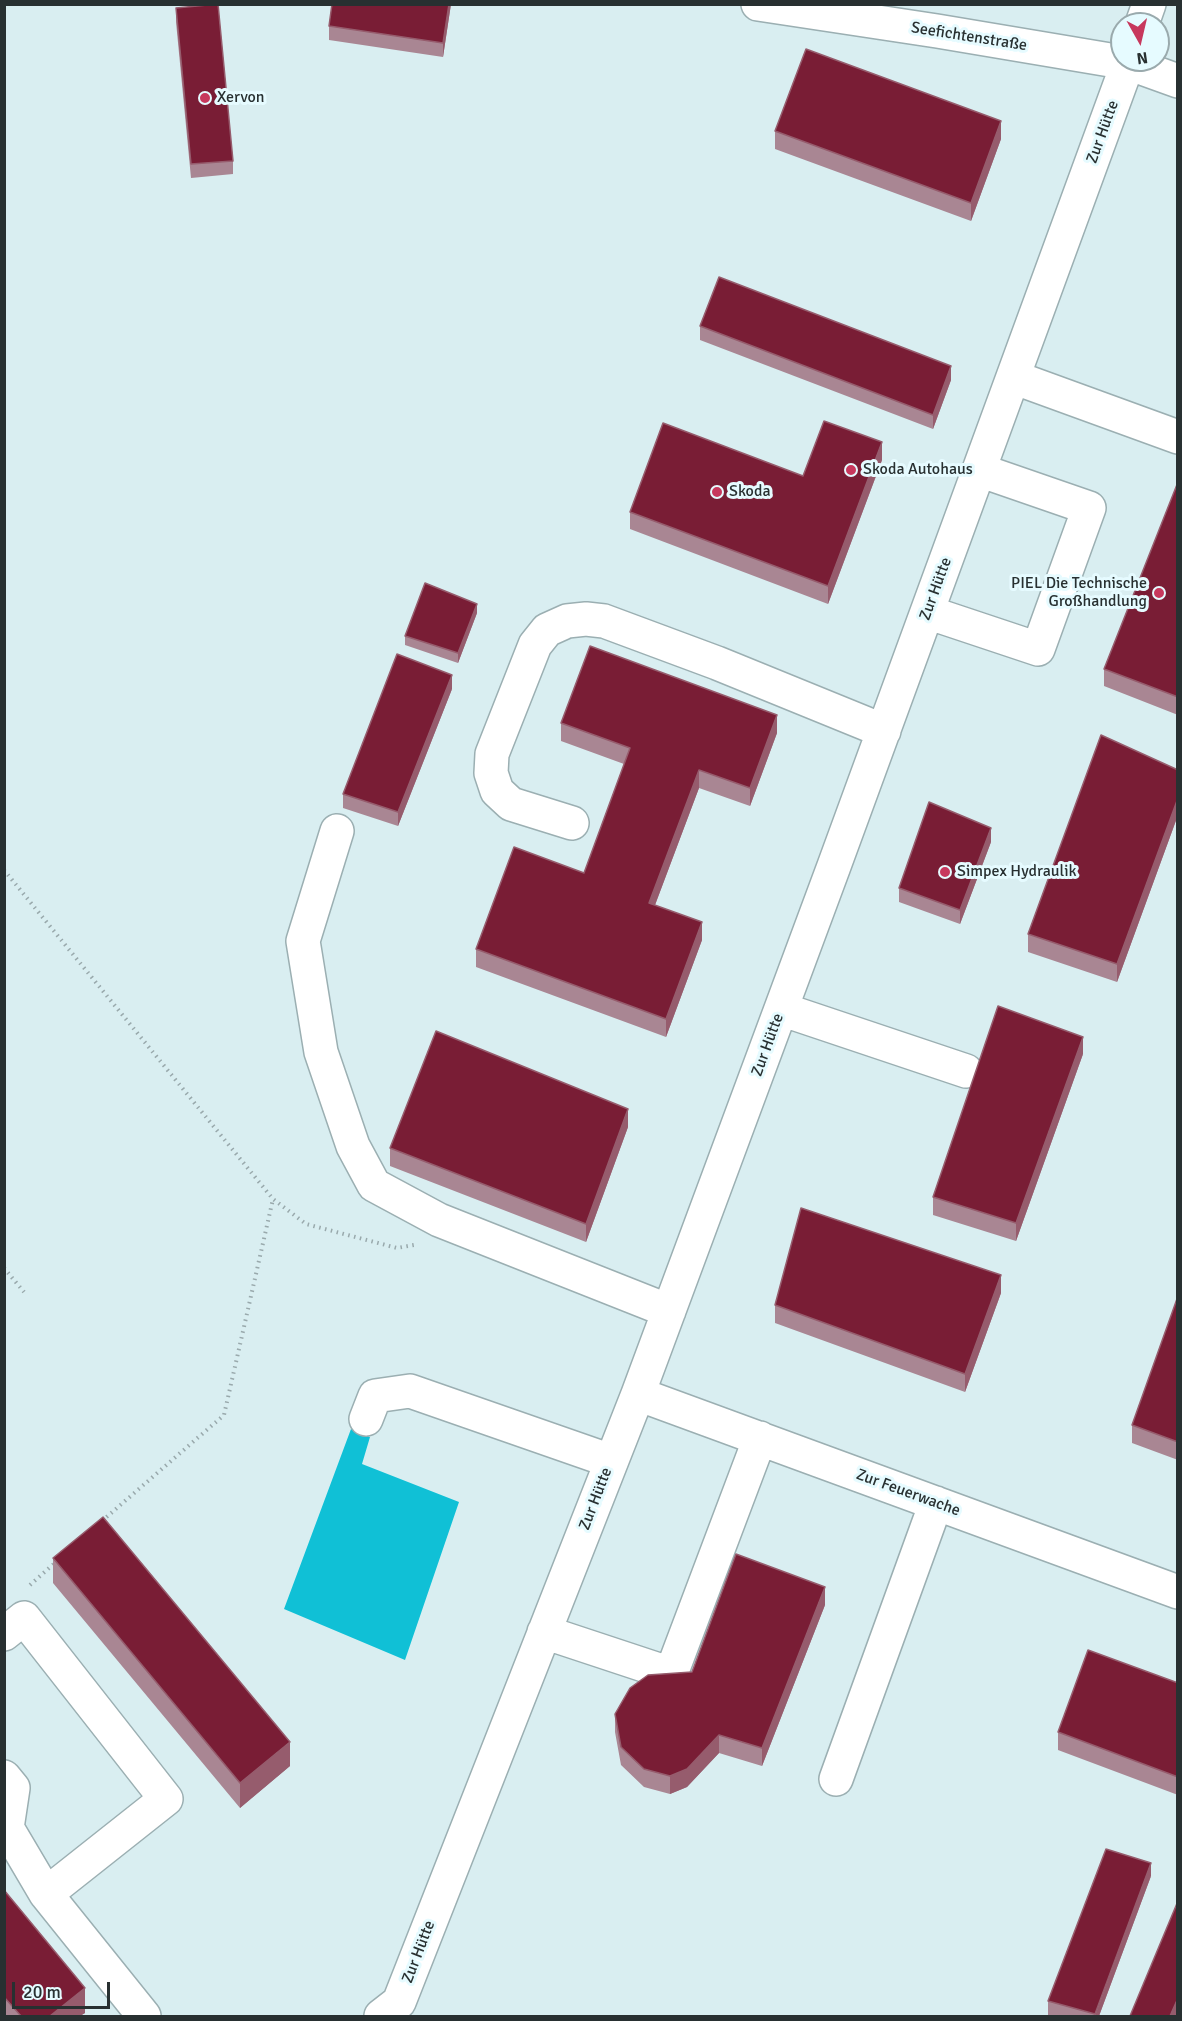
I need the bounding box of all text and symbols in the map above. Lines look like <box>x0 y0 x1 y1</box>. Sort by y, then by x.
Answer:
north arrow <box>1110 12 1170 72</box>
street label: Seefichtenstraße <box>910 18 1028 56</box>
text: N <box>1135 47 1149 69</box>
place label: Xervon <box>217 88 265 108</box>
marker: Xervon <box>198 91 212 105</box>
street label: Zur Hütte <box>1083 98 1123 166</box>
place label: Skoda Autohaus <box>863 460 973 480</box>
marker: Skoda Autohaus <box>844 463 858 477</box>
place label: Skoda <box>729 482 771 502</box>
marker: Skoda <box>710 485 724 499</box>
street label: Zur Hütte <box>916 555 956 623</box>
place label: PIEL Die Technische Großhandlung <box>1011 574 1147 612</box>
marker: PIEL Die Technische Großhandlung <box>1152 586 1166 600</box>
place label: Simpex Hydraulik <box>957 862 1077 882</box>
marker: Simpex Hydraulik <box>938 865 952 879</box>
street label: Zur Hütte <box>748 1011 788 1079</box>
street label: Zur Hütte <box>575 1465 617 1533</box>
street label: Zur Feuerwache <box>853 1465 963 1521</box>
street label: Zur Hütte <box>398 1918 440 1986</box>
scale bar <box>15 1970 112 2008</box>
text: 20 m <box>23 1981 61 2003</box>

